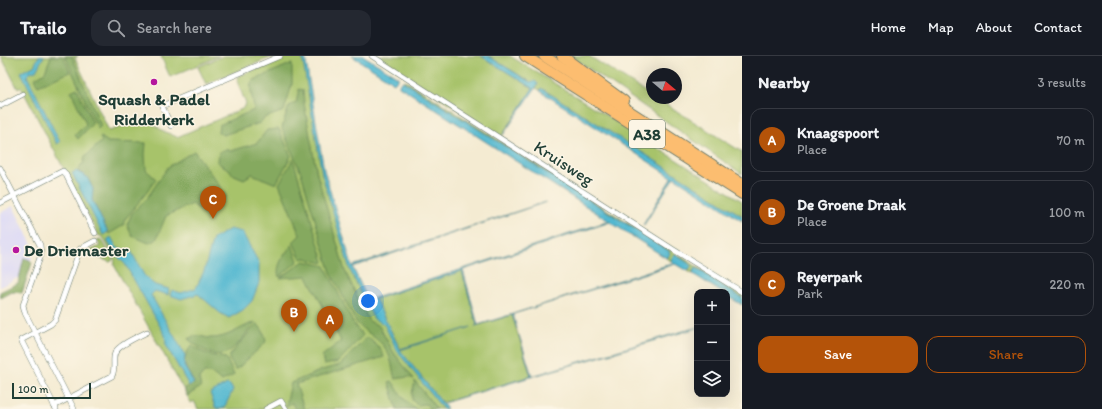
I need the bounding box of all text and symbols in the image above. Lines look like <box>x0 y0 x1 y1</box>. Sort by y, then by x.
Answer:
search box <box>91 10 371 46</box>
text: Trailo <box>20 16 67 39</box>
icon: search <box>105 17 127 39</box>
text: Search here <box>137 19 212 37</box>
text: Home <box>871 19 906 36</box>
text: Map <box>928 19 954 36</box>
text: About <box>976 19 1012 36</box>
text: Contact <box>1034 19 1082 36</box>
north arrow <box>646 68 682 104</box>
text: Nearby <box>758 72 810 92</box>
text: 3 results <box>1037 75 1086 90</box>
marker: Squash & Padel Ridderkerk <box>149 77 159 87</box>
place label: Squash & Padel Ridderkerk <box>98 89 210 129</box>
road number: A38 <box>629 120 665 148</box>
text: Knaagspoort <box>797 124 879 142</box>
text: A <box>768 133 776 148</box>
text: 70 m <box>1057 133 1085 148</box>
street label: Kruisweg <box>530 136 598 190</box>
text: Place <box>797 142 827 157</box>
pin: C <box>200 186 226 219</box>
text: De Groene Draak <box>797 196 906 214</box>
text: B <box>768 205 776 220</box>
text: 100 m <box>1049 205 1085 220</box>
text: Place <box>797 214 827 229</box>
place label: De Driemaster <box>24 240 129 260</box>
marker: De Driemaster <box>11 245 21 255</box>
text: Reyerpark <box>797 268 862 286</box>
text: C <box>768 277 776 292</box>
text: 220 m <box>1049 277 1085 292</box>
text: Park <box>797 286 823 301</box>
map controls <box>694 289 730 397</box>
button: + <box>694 289 730 325</box>
your location <box>358 291 378 311</box>
pin: B <box>281 299 307 332</box>
pin: A <box>317 306 343 339</box>
button: − <box>694 325 730 361</box>
button: Save <box>758 336 918 373</box>
button: Share <box>926 336 1086 373</box>
button: layers <box>694 361 730 397</box>
scale bar <box>12 381 91 400</box>
text: 100 m <box>18 383 48 396</box>

